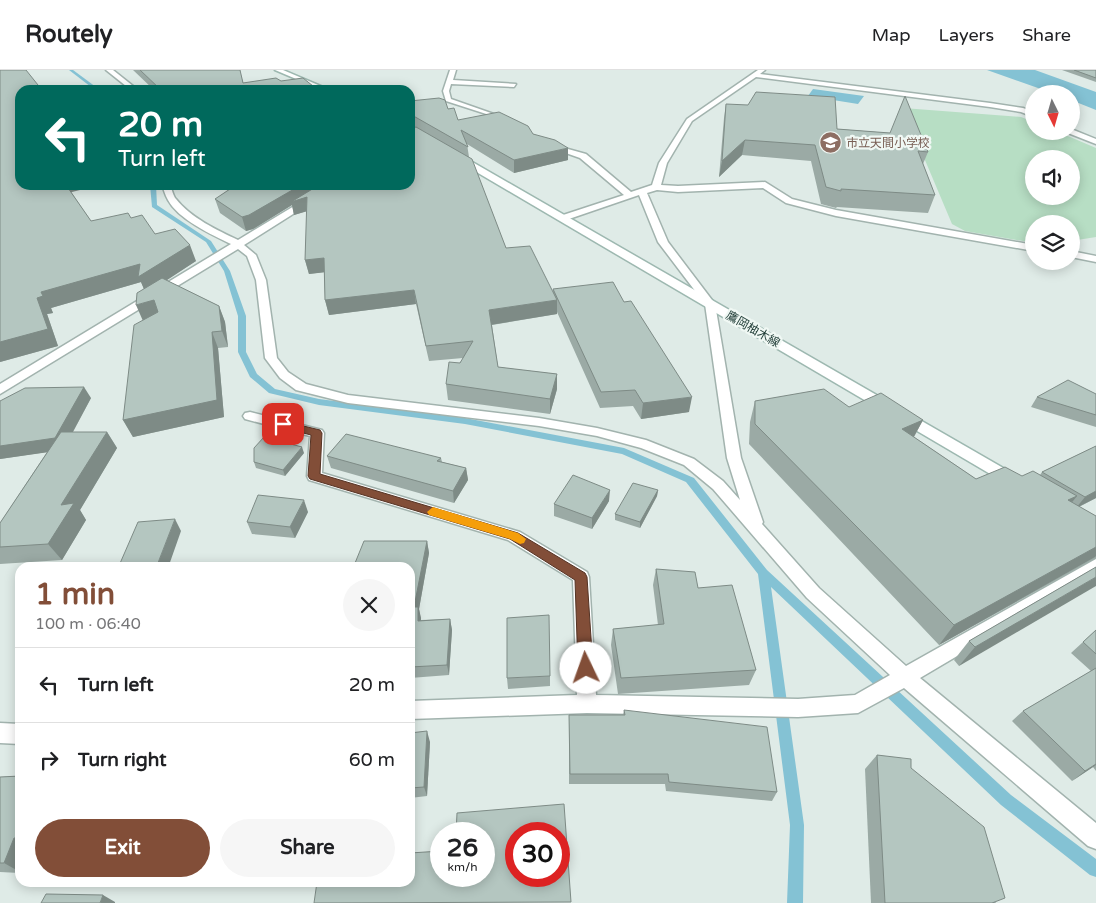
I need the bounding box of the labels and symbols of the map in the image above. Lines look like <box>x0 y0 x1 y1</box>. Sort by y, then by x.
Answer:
north arrow <box>1025 85 1080 140</box>
school or university icon: 市立天間小学校 <box>818 131 842 155</box>
place label: 市立天間小学校 <box>846 136 930 150</box>
street label: 鷹岡柚木線 <box>724 308 782 350</box>
pin <box>262 403 304 445</box>
position arrow <box>559 641 611 693</box>
speed limit sign: 30 <box>505 822 570 887</box>

